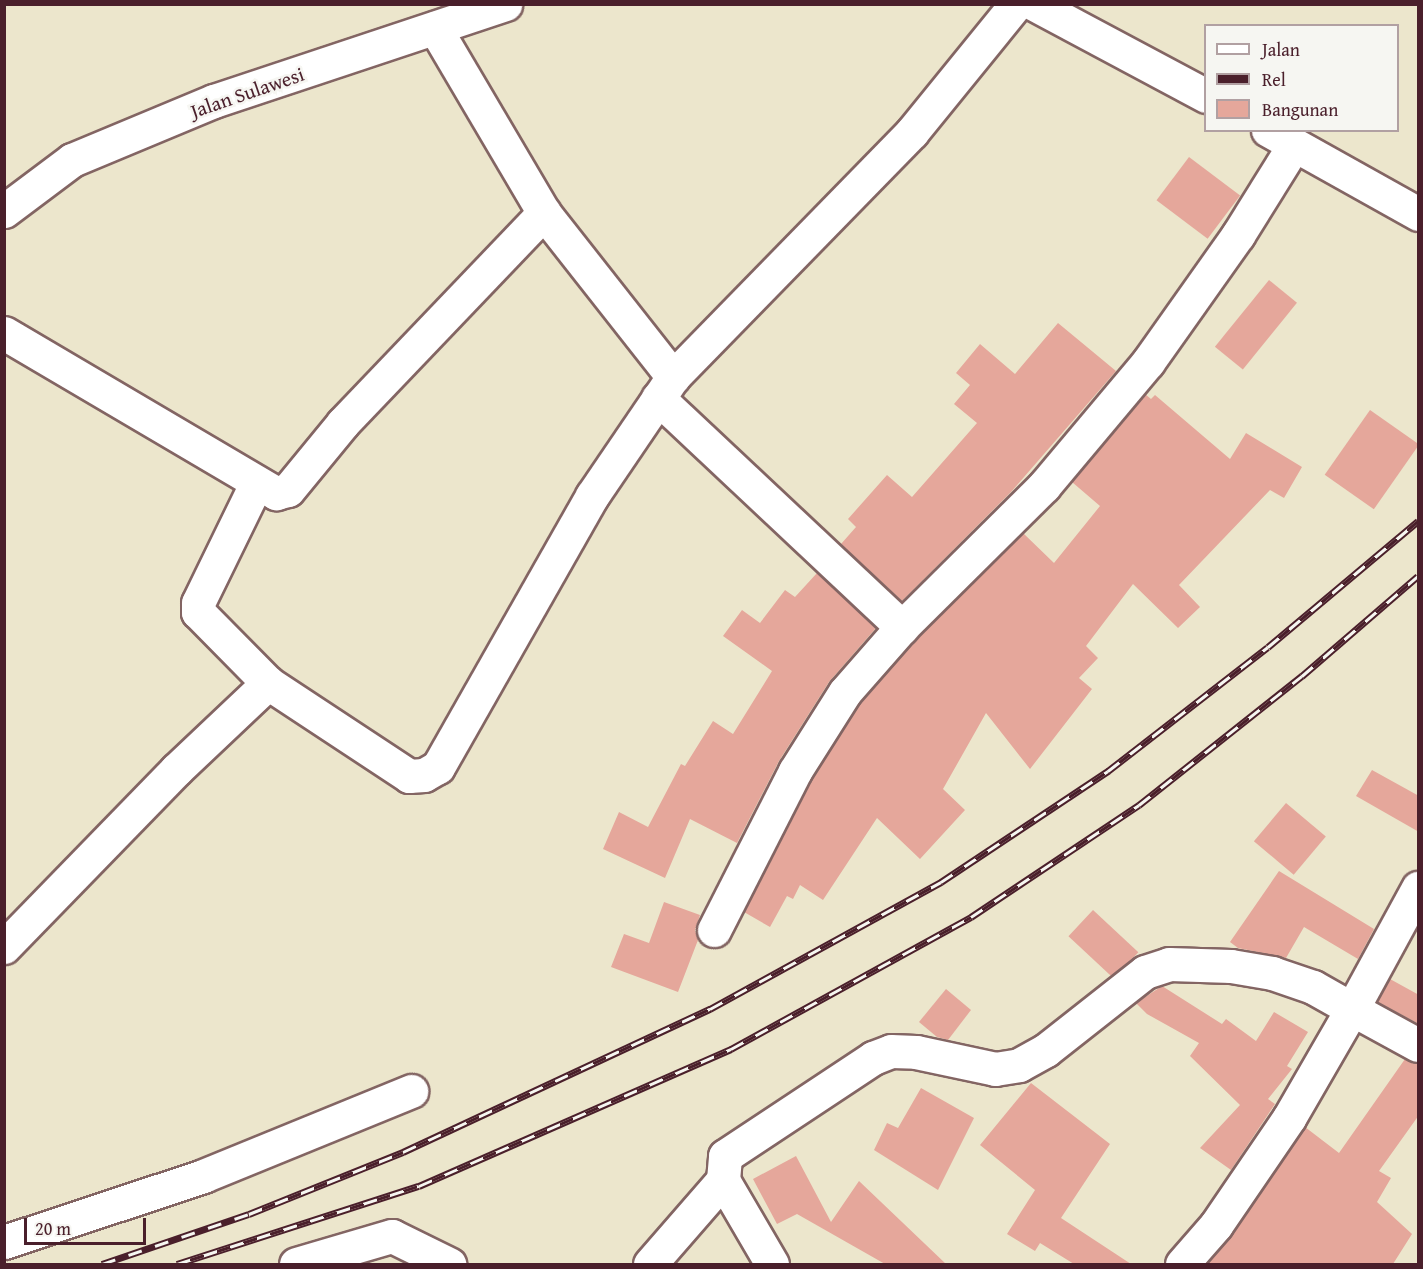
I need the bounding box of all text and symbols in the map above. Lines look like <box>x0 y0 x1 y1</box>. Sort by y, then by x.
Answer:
legend <box>1204 24 1399 132</box>
text: Jalan <box>1262 36 1300 63</box>
street label: Jalan Sulawesi <box>187 61 307 123</box>
text: Rel <box>1262 66 1286 93</box>
text: Bangunan <box>1262 96 1338 123</box>
scale bar <box>27 1206 148 1244</box>
text: 20 m <box>35 1215 71 1242</box>

